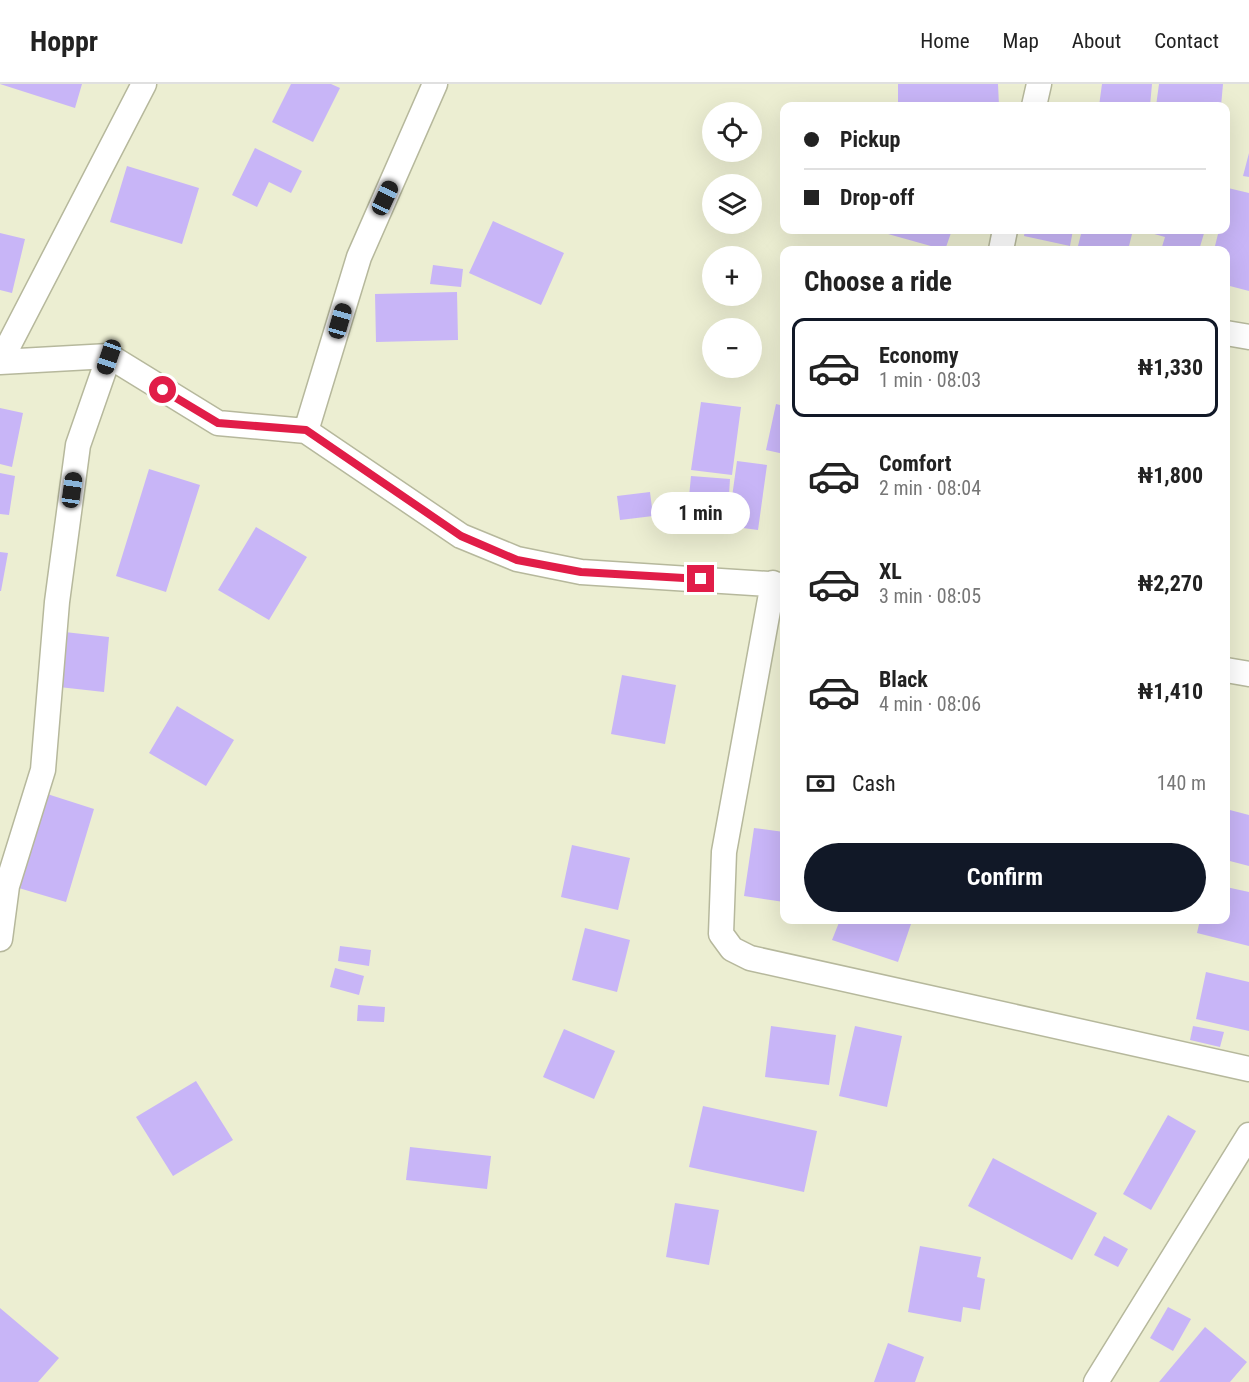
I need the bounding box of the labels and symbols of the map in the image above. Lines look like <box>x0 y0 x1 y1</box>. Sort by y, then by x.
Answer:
car <box>369 178 401 218</box>
car <box>326 301 354 341</box>
car <box>95 337 123 377</box>
route start <box>149 376 176 403</box>
car <box>61 471 83 509</box>
callout: 1 min <box>652 492 750 534</box>
route end <box>687 565 714 592</box>

